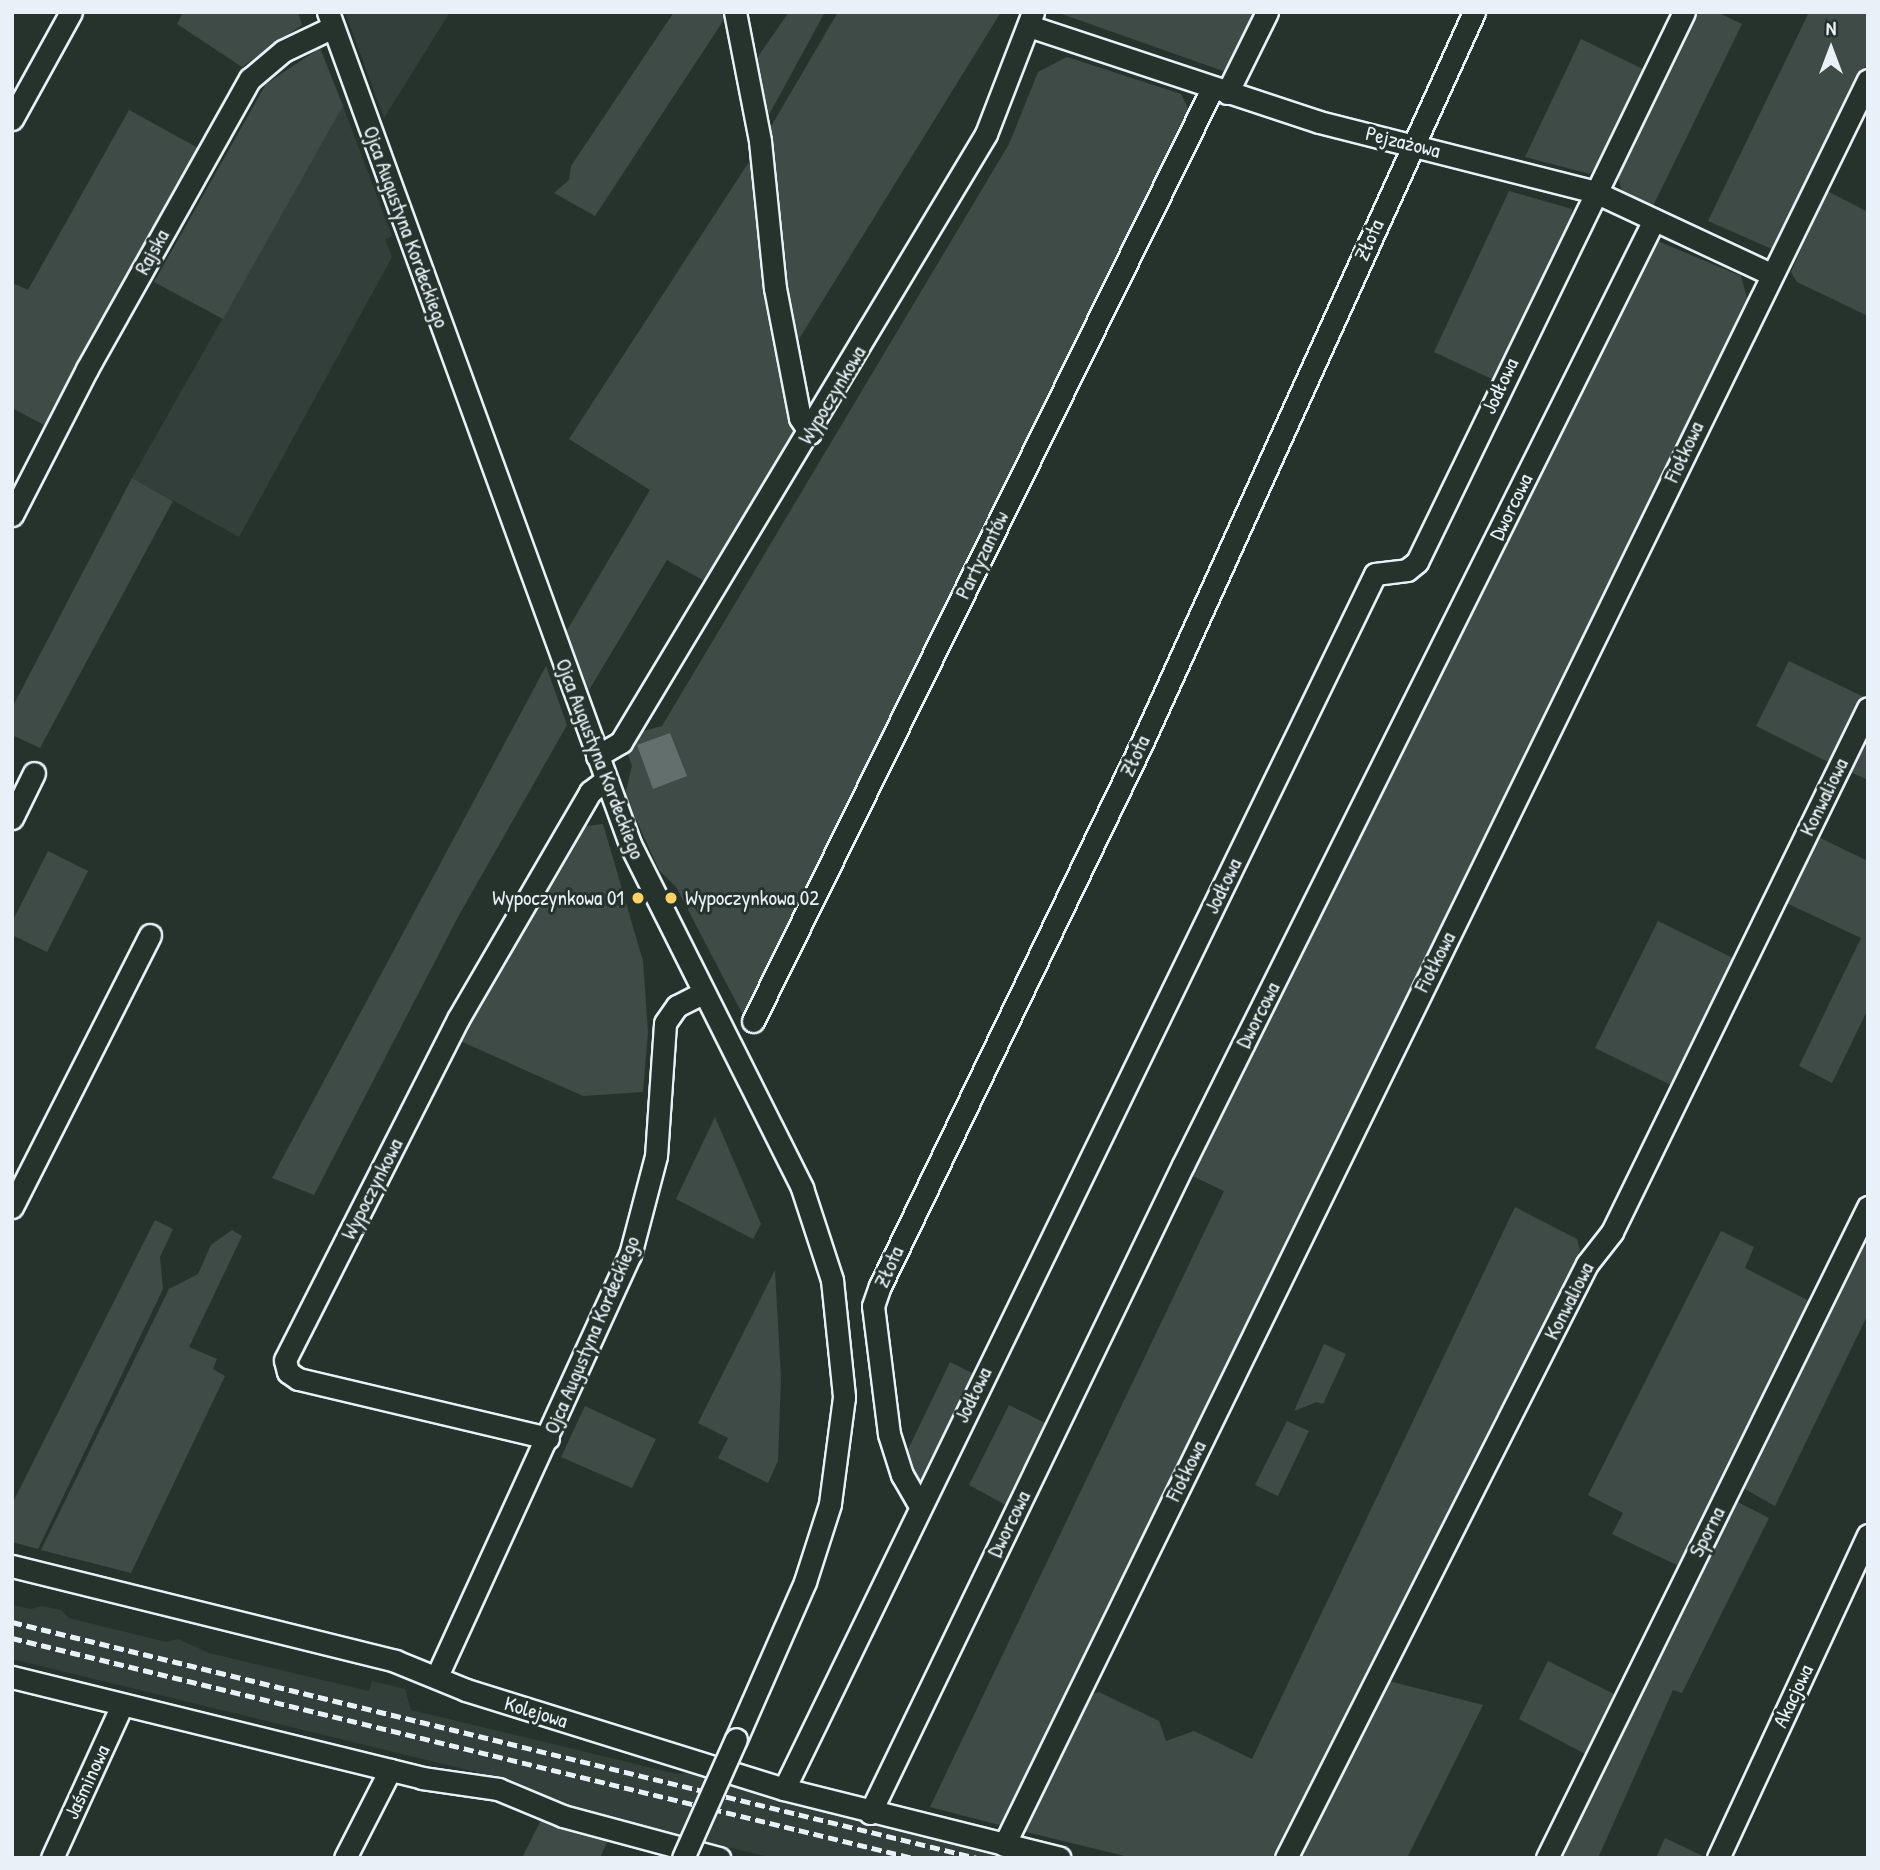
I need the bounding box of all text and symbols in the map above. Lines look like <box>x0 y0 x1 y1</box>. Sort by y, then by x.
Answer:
north arrow <box>1796 14 1866 84</box>
text: N <box>1826 15 1836 41</box>
street label: Pejzażowa <box>1363 121 1443 163</box>
street label: Ojca Augustyna Kordeckiego <box>358 123 454 331</box>
street label: Złota <box>1349 215 1389 265</box>
street label: Rajska <box>129 225 175 279</box>
street label: Wypoczynkowa <box>793 341 871 449</box>
street label: Jodłowa <box>1476 354 1524 418</box>
street label: Fiołkowa <box>1659 418 1709 486</box>
street label: Dworcowa <box>1484 470 1538 544</box>
street label: Partyzantów <box>950 507 1014 603</box>
street label: Ojca Augustyna Kordeckiego <box>550 655 650 863</box>
street label: Złota <box>1115 731 1155 781</box>
street label: Konwaliowa <box>1794 754 1854 840</box>
street label: Jodłowa <box>1199 854 1247 918</box>
place label: Wypoczynkowa 01 <box>492 885 624 911</box>
place label: Wypoczynkowa 02 <box>685 885 819 911</box>
marker: Wypoczynkowa 01 <box>630 890 646 906</box>
marker: Wypoczynkowa 02 <box>663 890 679 906</box>
street label: Fiołkowa <box>1409 928 1461 996</box>
street label: Dworcowa <box>1231 978 1285 1052</box>
street label: Wypoczynkowa <box>336 1134 408 1244</box>
street label: Ojca Augustyna Kordeckiego <box>539 1232 645 1438</box>
street label: Złota <box>869 1242 909 1292</box>
street label: Konwaliowa <box>1539 1258 1599 1344</box>
street label: Jodłowa <box>949 1363 997 1427</box>
street label: Fiołkowa <box>1161 1437 1211 1505</box>
street label: Dworcowa <box>982 1487 1036 1561</box>
street label: Sporna <box>1684 1503 1730 1561</box>
street label: Akacjowa <box>1767 1660 1819 1732</box>
street label: Kolejowa <box>501 1690 571 1734</box>
street label: Jaśminowa <box>59 1741 115 1823</box>

